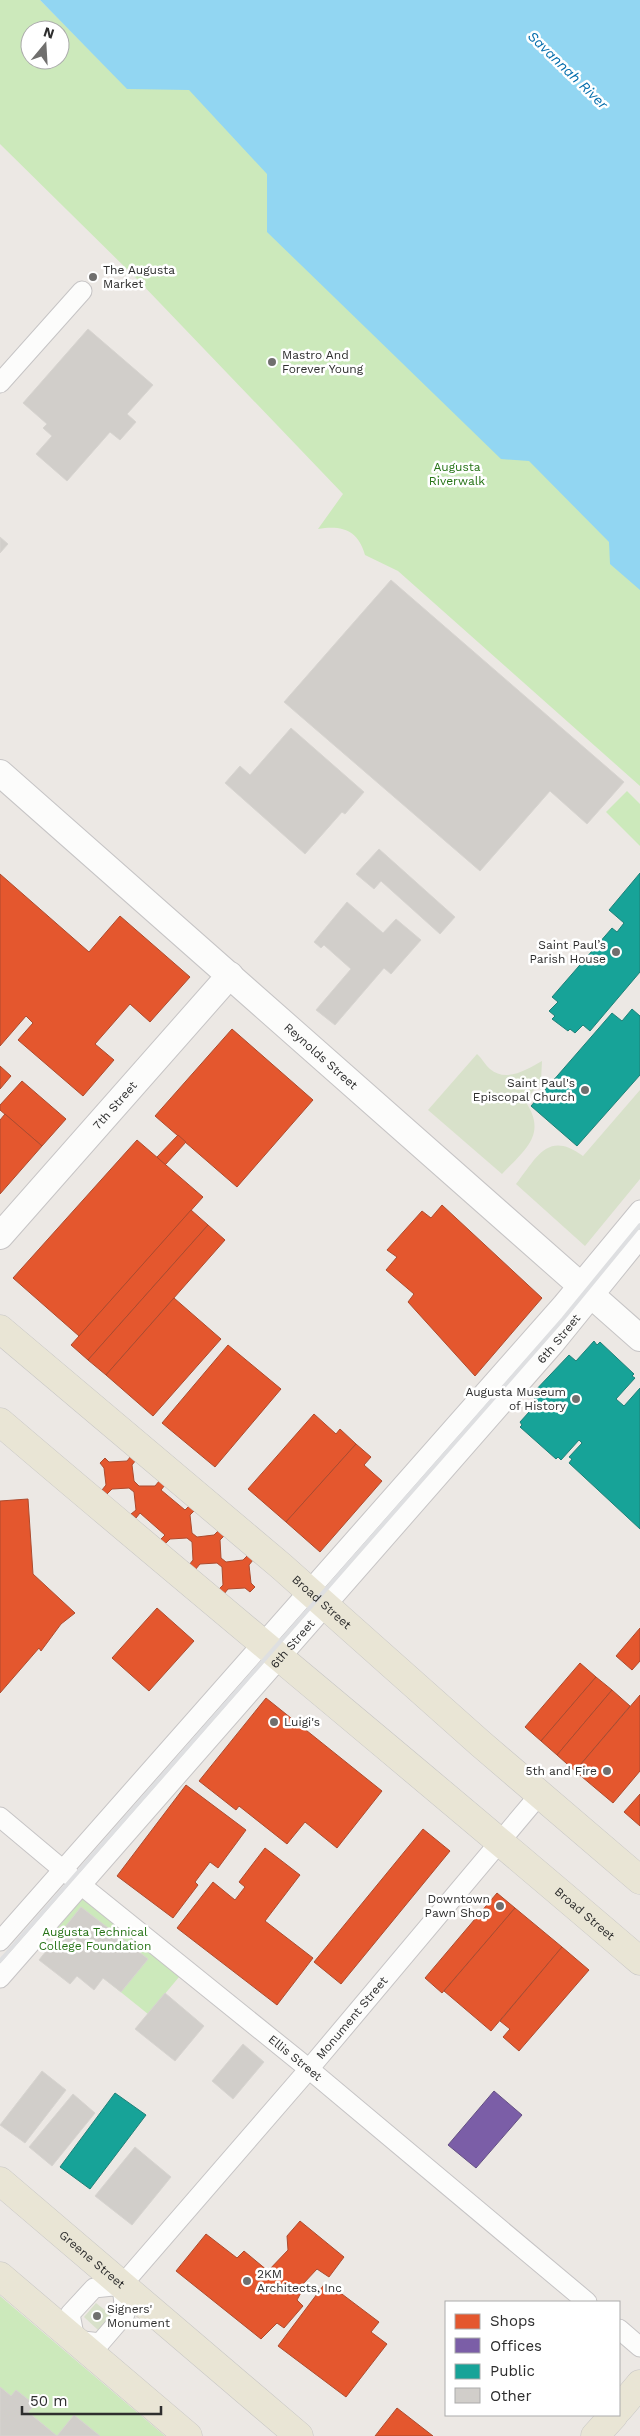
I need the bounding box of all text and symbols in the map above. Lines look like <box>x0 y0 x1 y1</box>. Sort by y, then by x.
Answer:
north arrow <box>20 20 70 70</box>
text: N <box>42 23 56 42</box>
water label: Savannah River <box>525 28 612 113</box>
place label: The Augusta Market <box>103 263 175 291</box>
marker: The Augusta Market <box>87 271 99 283</box>
place label: Mastro And Forever Young <box>282 348 364 376</box>
marker: Mastro And Forever Young <box>266 356 278 368</box>
park label: Augusta Riverwalk <box>429 460 485 488</box>
place label: Saint Paul’s Parish House <box>529 938 606 966</box>
marker: Saint Paul’s Parish House <box>610 946 622 958</box>
street label: Reynolds Street <box>281 1020 360 1092</box>
place label: Saint Paul's Episcopal Church <box>473 1076 575 1104</box>
street label: 7th Street <box>90 1079 140 1132</box>
marker: Saint Paul's Episcopal Church <box>579 1084 591 1096</box>
street label: 6th Street <box>534 1311 583 1366</box>
place label: Augusta Museum of History <box>465 1385 567 1413</box>
marker: Augusta Museum of History <box>570 1393 582 1405</box>
street label: Broad Street <box>289 1572 354 1632</box>
street label: 6th Street <box>267 1617 317 1671</box>
place label: Luigi's <box>284 1715 320 1729</box>
marker: Luigi's <box>268 1716 280 1728</box>
place label: 5th and Fire <box>525 1764 597 1778</box>
marker: 5th and Fire <box>601 1765 613 1777</box>
street label: Broad Street <box>552 1884 618 1943</box>
place label: Downtown Pawn Shop <box>425 1892 490 1920</box>
marker: Downtown Pawn Shop <box>494 1900 506 1912</box>
park label: Augusta Technical College Foundation <box>39 1925 151 1953</box>
street label: Monument Street <box>313 1974 390 2062</box>
street label: Ellis Street <box>266 2032 325 2084</box>
street label: Greene Street <box>56 2228 128 2291</box>
place label: 2KM Architects, Inc <box>257 2267 342 2295</box>
marker: 2KM Architects, Inc <box>241 2275 253 2287</box>
legend <box>445 2301 620 2416</box>
place label: Signers' Monument <box>107 2302 170 2330</box>
marker: Signers' Monument <box>91 2310 103 2322</box>
text: Shops <box>490 2312 535 2330</box>
text: Offices <box>490 2337 542 2355</box>
text: Public <box>490 2362 535 2380</box>
scale bar <box>22 2384 161 2416</box>
text: Other <box>490 2387 532 2405</box>
text: 50 m <box>30 2392 67 2410</box>

